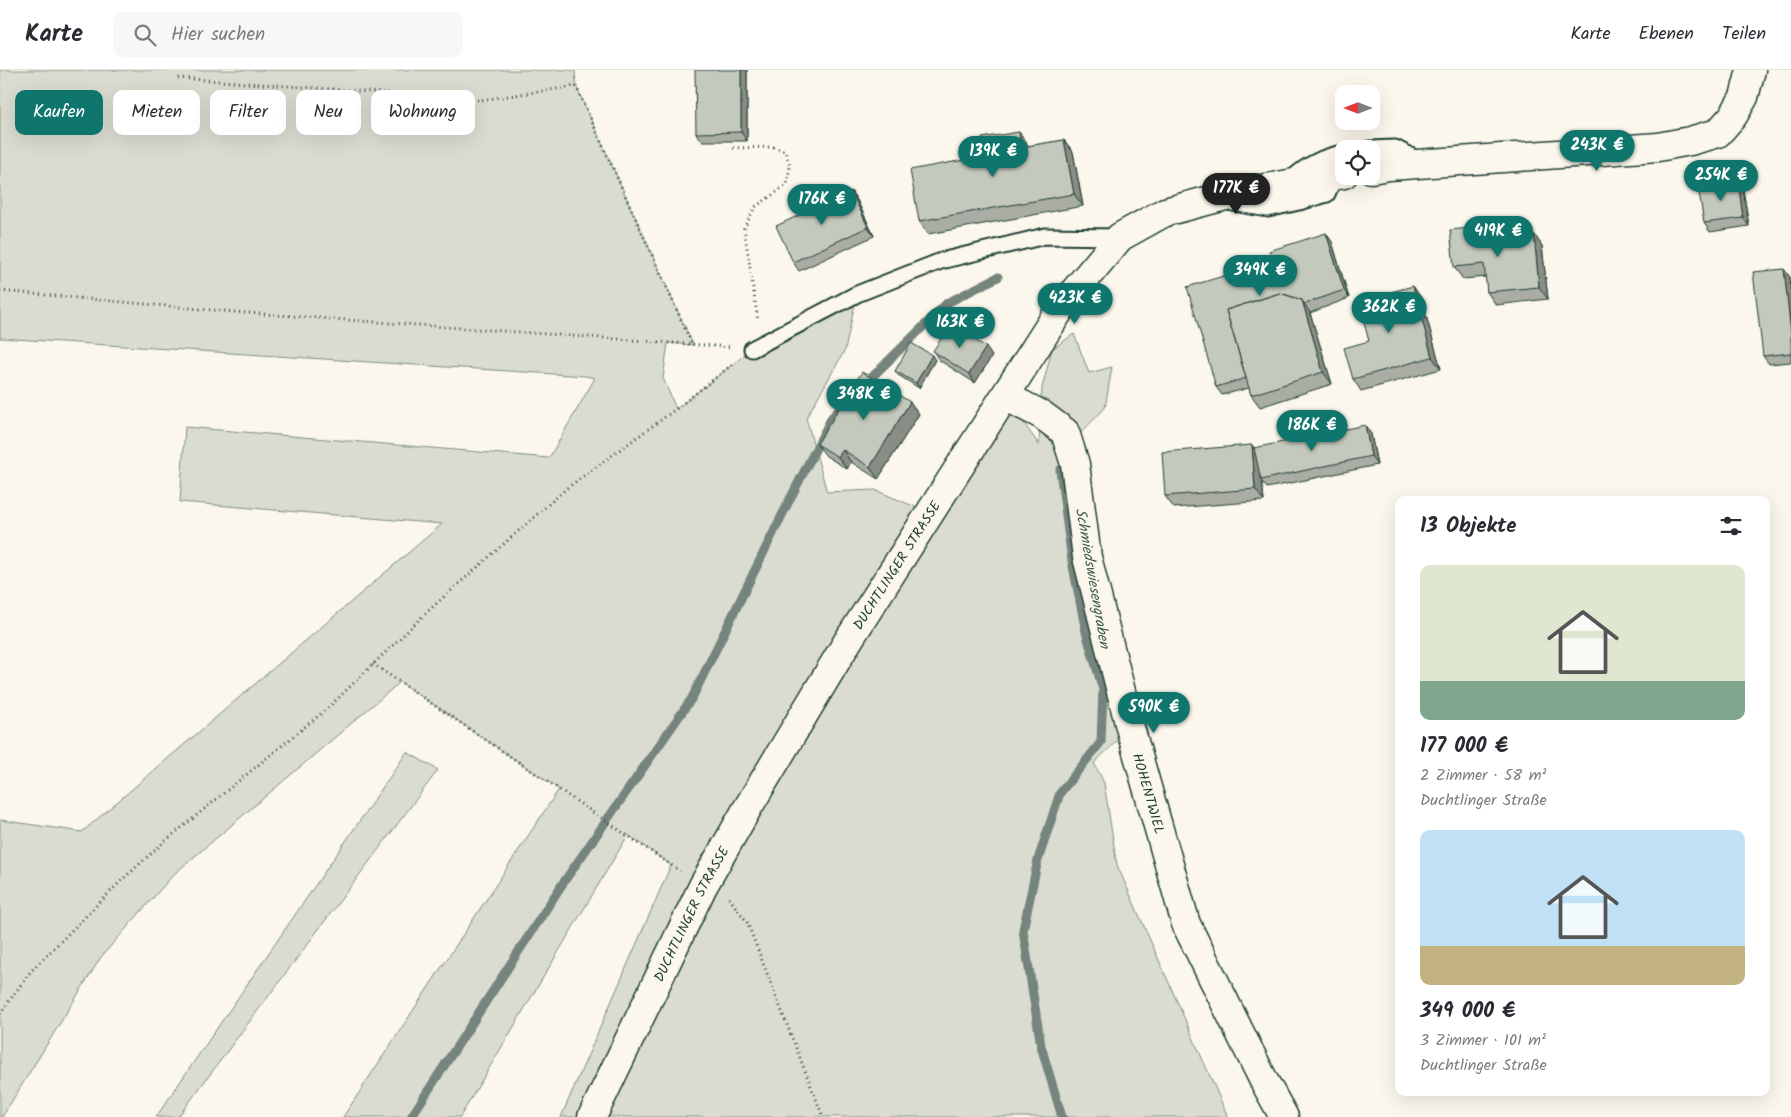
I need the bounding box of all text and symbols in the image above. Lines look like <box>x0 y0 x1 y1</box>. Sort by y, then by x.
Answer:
search box <box>113 12 463 57</box>
text: Karte <box>25 15 83 54</box>
text: Hier suchen <box>171 20 265 50</box>
text: Karte <box>1570 20 1611 49</box>
text: Ebenen <box>1639 20 1694 49</box>
text: Teilen <box>1722 20 1766 49</box>
icon: search <box>131 21 159 49</box>
north arrow <box>1335 85 1380 130</box>
map controls <box>1335 85 1380 185</box>
chip: Kaufen <box>15 90 103 135</box>
chip: Mieten <box>113 90 200 135</box>
chip: Filter <box>210 90 286 135</box>
chip: Neu <box>296 90 361 135</box>
chip: Wohnung <box>371 90 475 135</box>
pin: 243K € <box>1556 129 1638 172</box>
text: 243K € <box>1571 133 1623 158</box>
pin: 139K € <box>952 136 1034 178</box>
text: 139K € <box>969 139 1017 164</box>
button: locate <box>1335 140 1380 185</box>
pin: 254K € <box>1680 160 1762 202</box>
text: 254K € <box>1695 163 1747 188</box>
pin: 177K € <box>1195 172 1277 215</box>
text: 177K € <box>1213 176 1259 201</box>
pin: 176K € <box>781 184 863 226</box>
text: 176K € <box>799 187 846 212</box>
pin: 419K € <box>1457 216 1539 258</box>
text: 419K € <box>1474 219 1522 244</box>
pin: 349K € <box>1219 254 1301 297</box>
text: 349K € <box>1234 258 1286 283</box>
pin: 423K € <box>1034 282 1116 325</box>
text: 423K € <box>1049 286 1101 311</box>
pin: 362K € <box>1348 292 1430 334</box>
text: 362K € <box>1363 295 1415 320</box>
pin: 163K € <box>919 306 1001 349</box>
text: 163K € <box>936 310 984 335</box>
pin: 348K € <box>823 378 905 421</box>
text: 348K € <box>838 382 890 407</box>
pin: 186K € <box>1271 410 1353 452</box>
text: 186K € <box>1288 413 1336 438</box>
street label: DUCHTLINGER STRASSE <box>848 496 947 635</box>
water label: Schmiedswiesengraben <box>1068 506 1116 651</box>
text: 13 Objekte <box>1420 510 1517 543</box>
icon: filters <box>1717 512 1745 540</box>
icon: home <box>1538 597 1628 687</box>
pin: 590K € <box>1113 692 1195 734</box>
text: 590K € <box>1129 695 1179 720</box>
text: 177 000 € <box>1420 730 1508 763</box>
street label: HOHENTWIEL <box>1126 751 1170 837</box>
text: 2 Zimmer · 58 m² <box>1420 763 1546 788</box>
text: Duchtlinger Straße <box>1420 788 1547 813</box>
street label: DUCHTLINGER STRASSE <box>649 842 736 986</box>
icon: home <box>1538 862 1628 952</box>
text: 349 000 € <box>1420 995 1515 1028</box>
text: 3 Zimmer · 101 m² <box>1420 1028 1546 1053</box>
text: Duchtlinger Straße <box>1420 1053 1547 1078</box>

